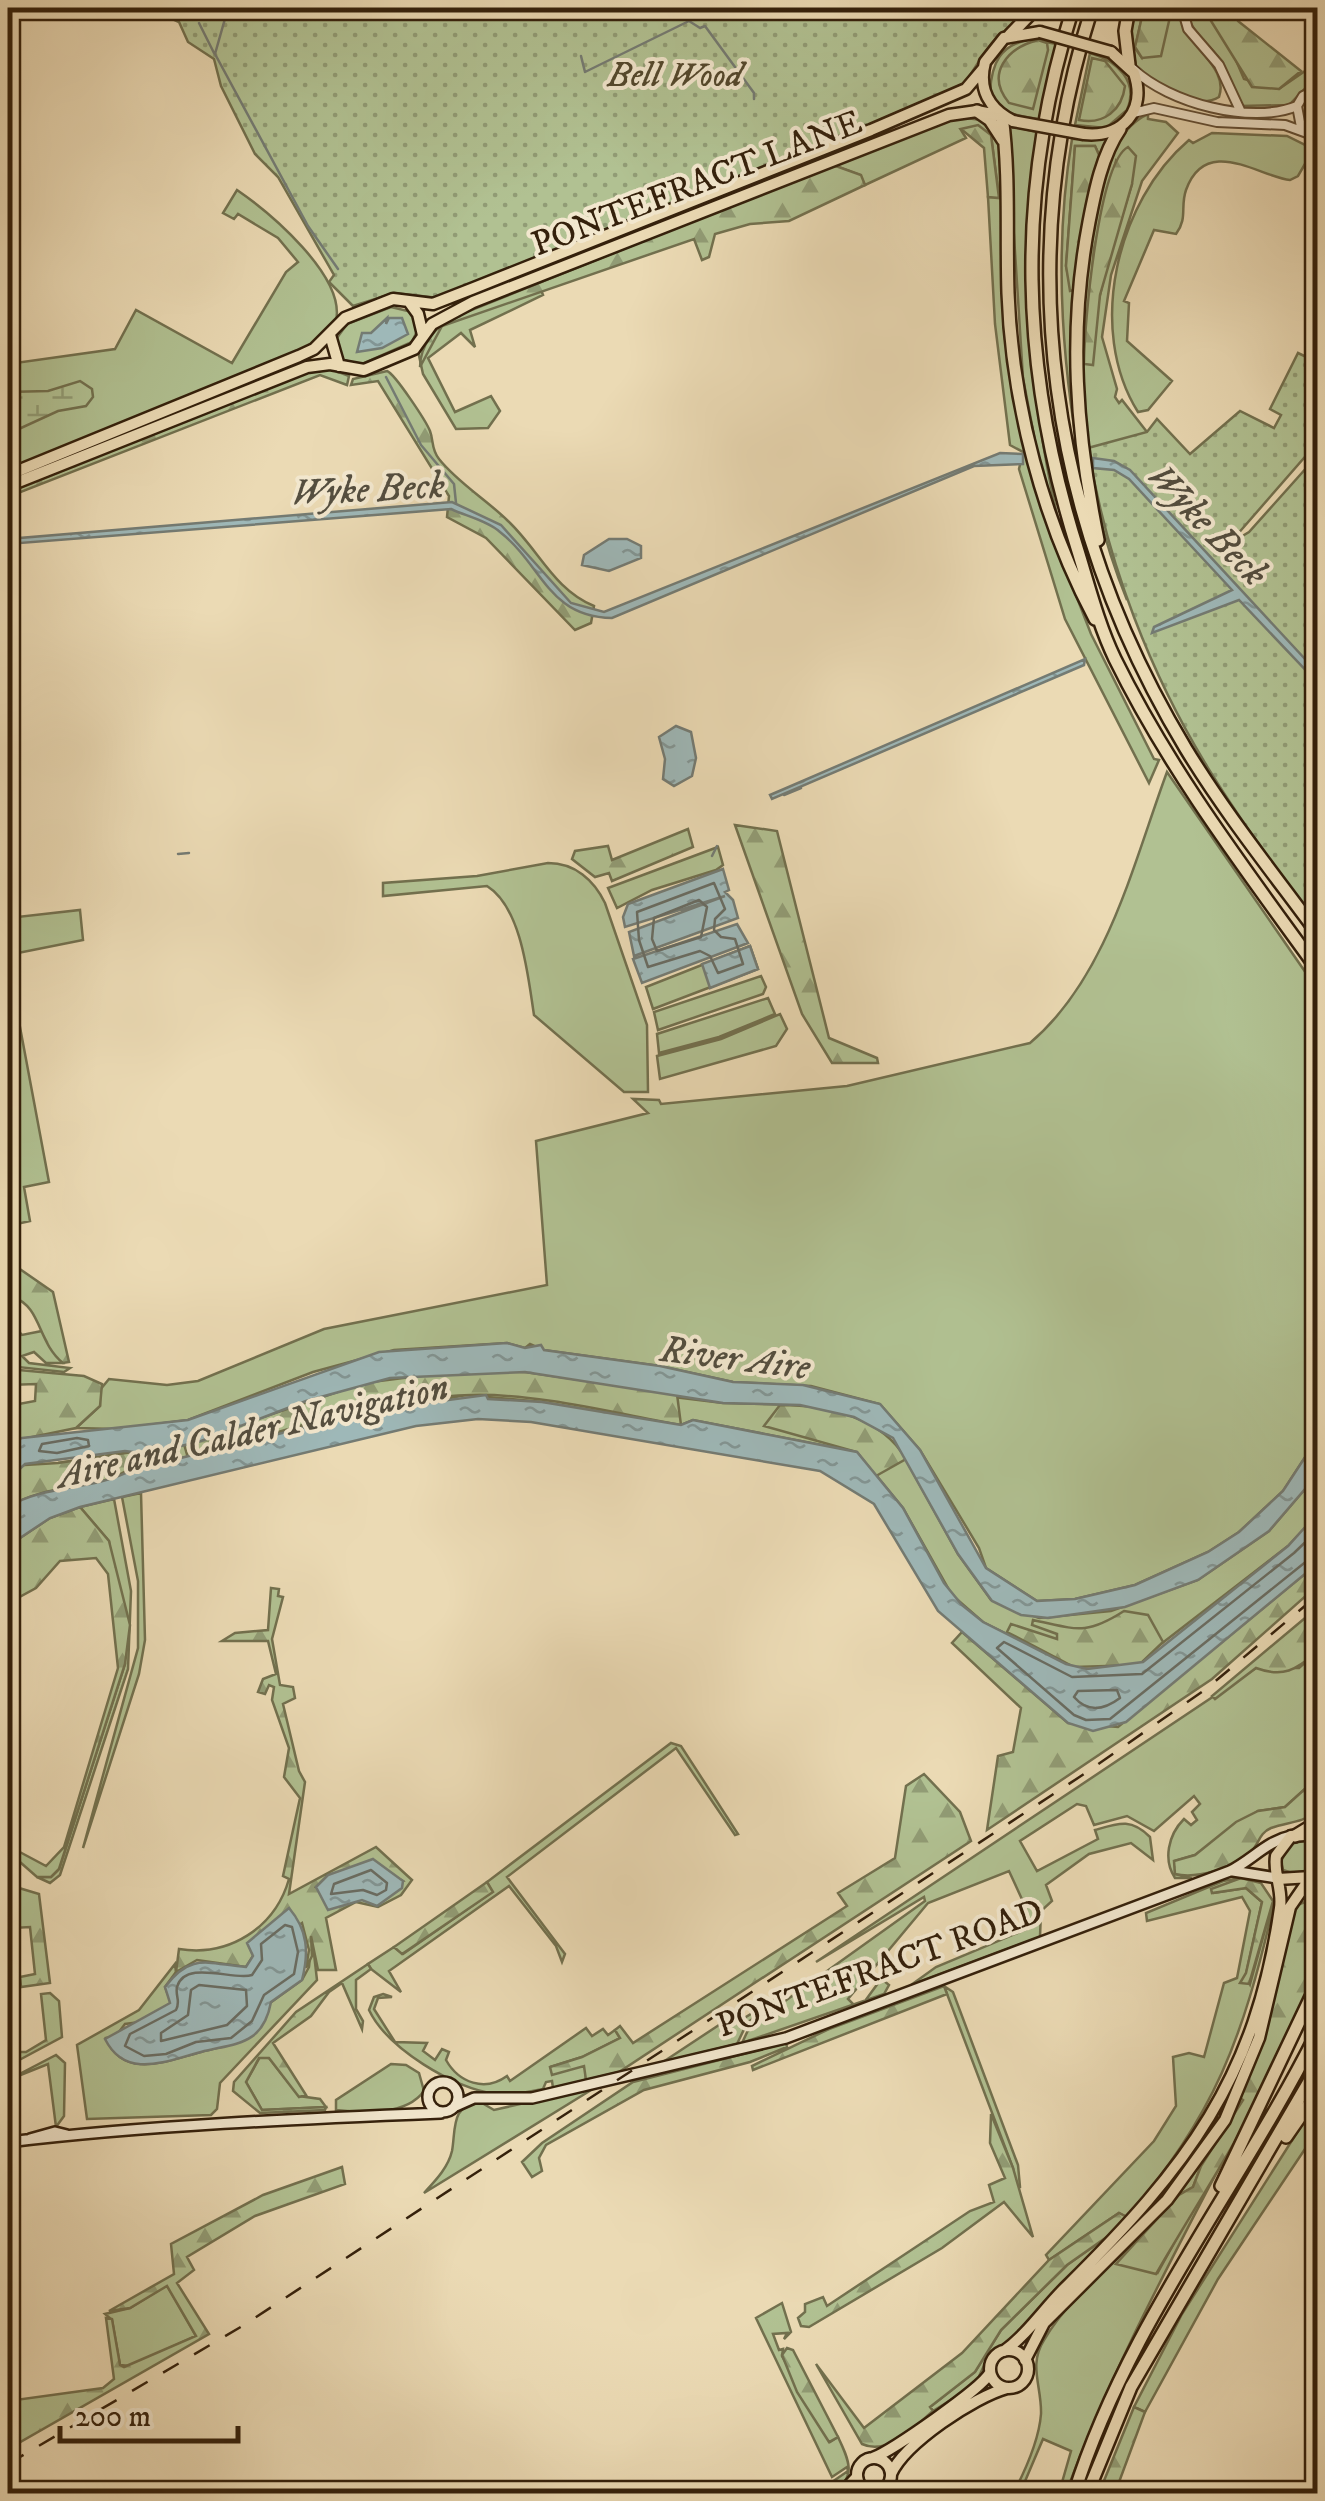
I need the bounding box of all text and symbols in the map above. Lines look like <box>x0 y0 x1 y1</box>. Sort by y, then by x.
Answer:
park label: Bell Wood <box>607 54 748 98</box>
street label: PONTEFRACT LANE <box>526 101 868 267</box>
water label: Wyke Beck <box>1136 453 1278 597</box>
water label: Wyke Beck <box>290 462 446 518</box>
water label: River Aire <box>656 1326 814 1392</box>
water label: Aire and Calder Navigation <box>49 1364 453 1501</box>
street label: PONTEFRACT ROAD <box>711 1889 1049 2049</box>
scale bar <box>60 2381 238 2443</box>
text: 200 m <box>75 2399 151 2436</box>

